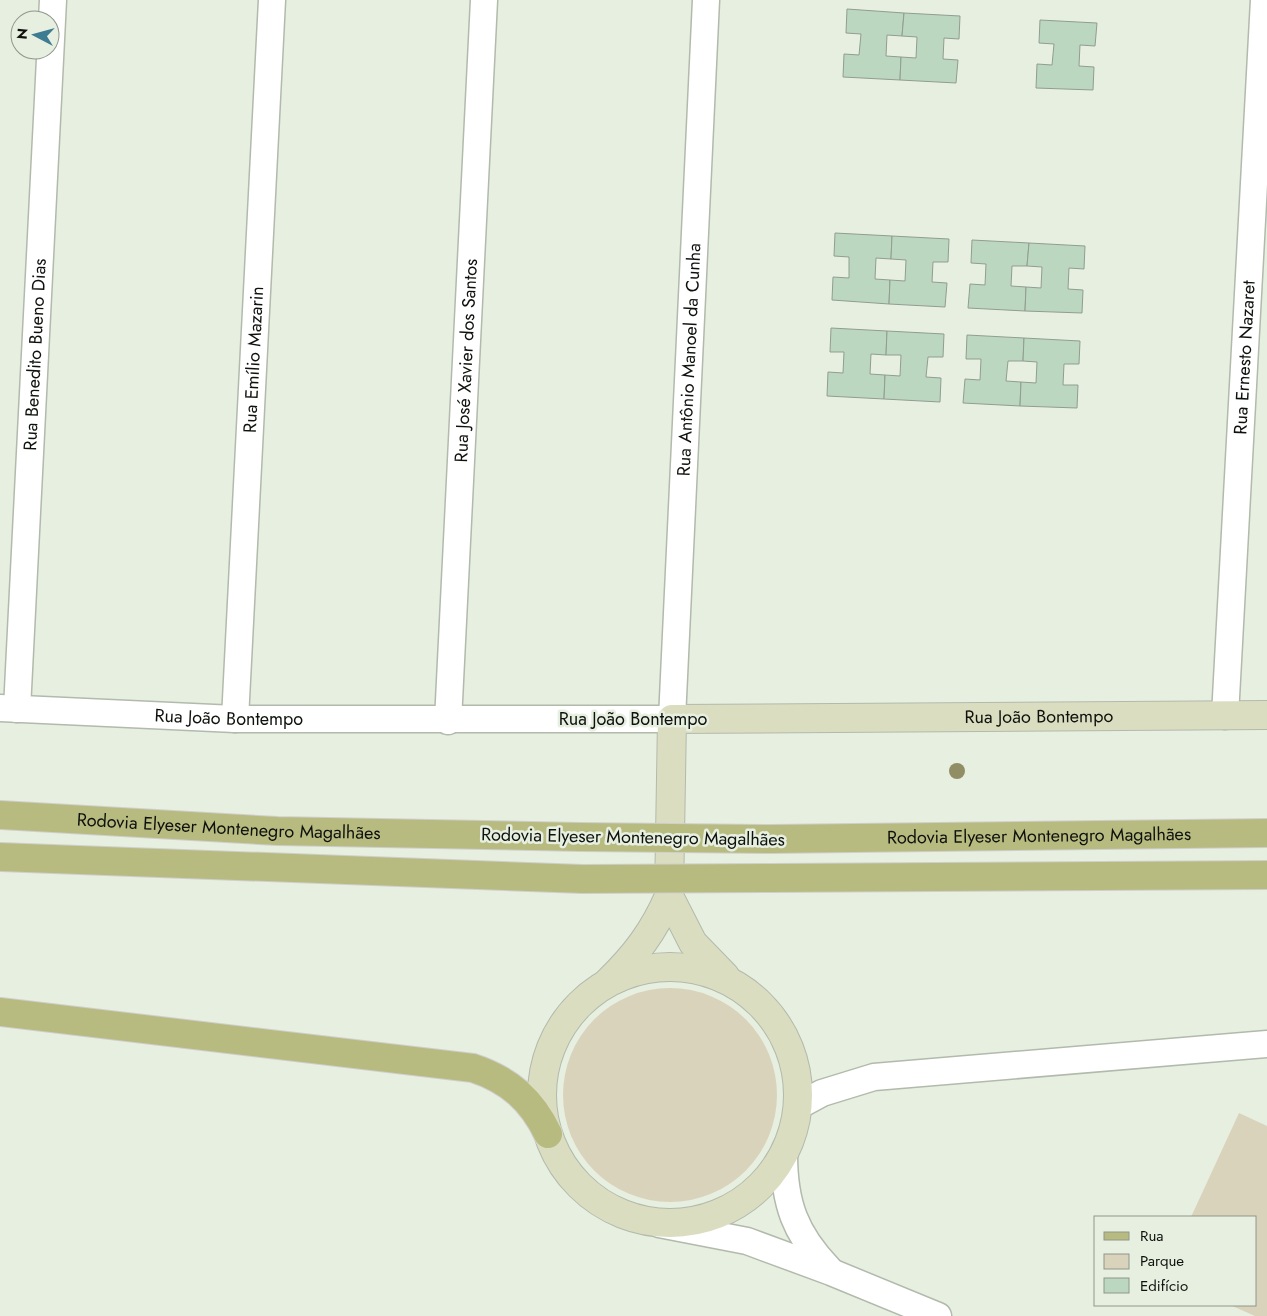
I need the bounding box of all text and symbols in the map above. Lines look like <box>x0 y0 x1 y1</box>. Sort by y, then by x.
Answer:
north arrow <box>10 10 60 60</box>
text: N <box>12 27 33 40</box>
street label: Rua Antônio Manoel da Cunha <box>670 242 707 477</box>
street label: Rua Benedito Bueno Dias <box>17 258 53 451</box>
street label: Rua José Xavier dos Santos <box>448 258 484 463</box>
street label: Rua Ernesto Nazaret <box>1227 279 1262 435</box>
street label: Rua Emílio Mazarin <box>237 285 270 433</box>
street label: Rua João Bontempo <box>154 702 303 732</box>
street label: Rua João Bontempo <box>964 703 1113 730</box>
street label: Rua João Bontempo <box>559 706 708 732</box>
street label: Rodovia Elyeser Montenegro Magalhães <box>76 806 381 846</box>
street label: Rodovia Elyeser Montenegro Magalhães <box>481 821 785 853</box>
street label: Rodovia Elyeser Montenegro Magalhães <box>887 821 1191 851</box>
legend <box>1094 1216 1257 1306</box>
text: Rua <box>1140 1225 1164 1247</box>
text: Parque <box>1140 1250 1184 1272</box>
text: Edifício <box>1140 1275 1188 1297</box>

